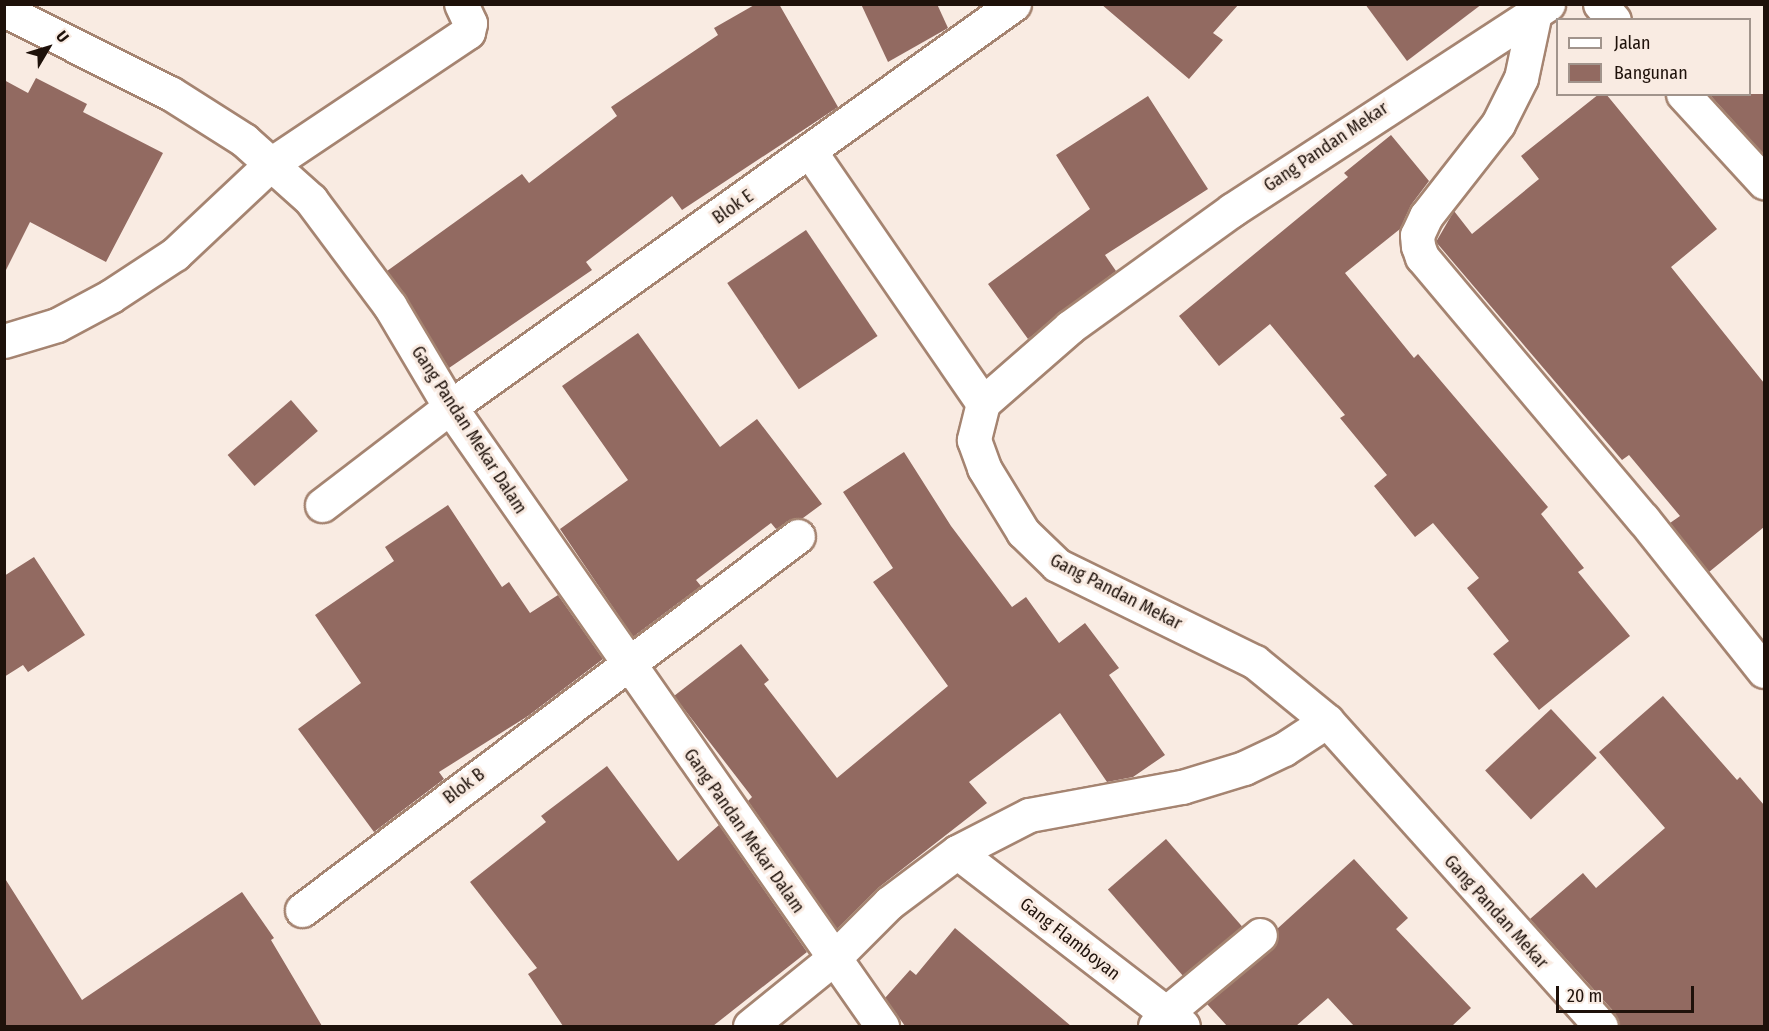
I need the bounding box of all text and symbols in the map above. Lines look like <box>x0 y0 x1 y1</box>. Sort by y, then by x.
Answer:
north arrow <box>18 18 78 78</box>
legend <box>1556 18 1751 96</box>
text: U <box>52 27 73 46</box>
text: Jalan <box>1614 32 1651 54</box>
text: Bangunan <box>1614 62 1688 84</box>
street label: Gang Pandan Mekar <box>1260 97 1392 197</box>
street label: Blok E <box>708 185 758 229</box>
street label: Gang Pandan Mekar Dalam <box>407 342 531 518</box>
street label: Gang Pandan Mekar <box>1046 549 1186 635</box>
street label: Gang Pandan Mekar Dalam <box>679 745 809 917</box>
street label: Blok B <box>439 763 489 809</box>
street label: Gang Pandan Mekar <box>1439 851 1553 973</box>
street label: Gang Flamboyan <box>1016 893 1124 985</box>
scale bar <box>1559 974 1697 1012</box>
text: 20 m <box>1567 985 1602 1007</box>

